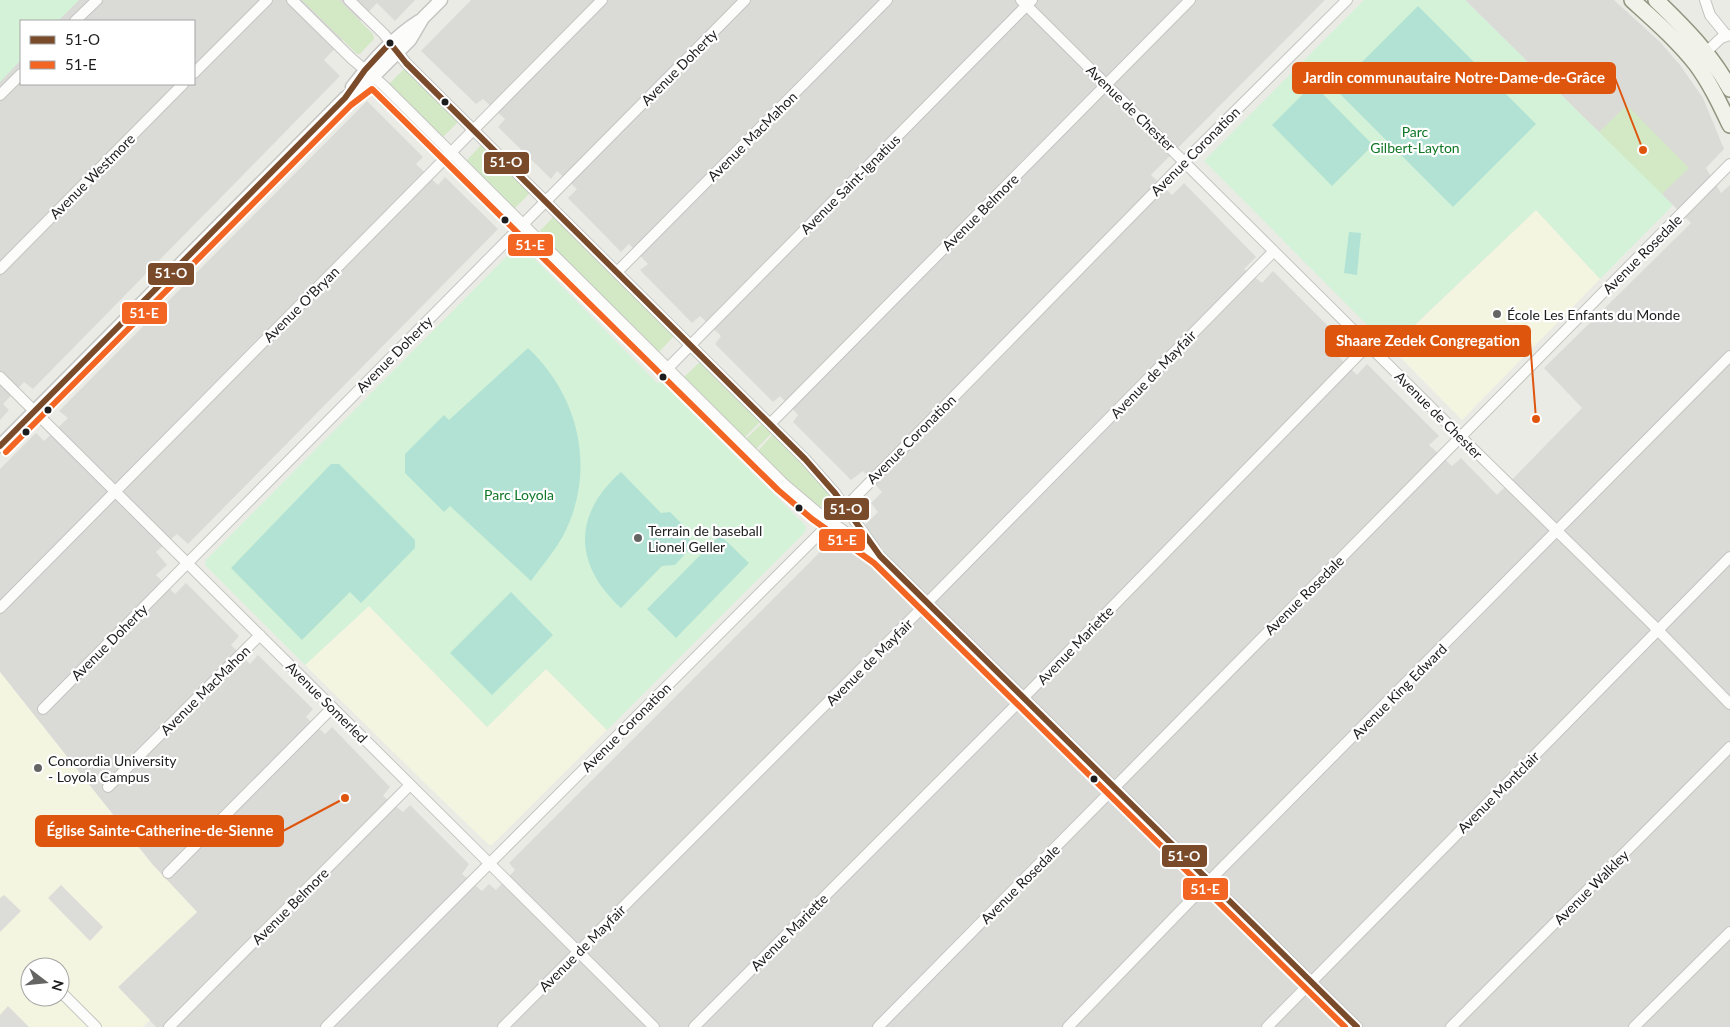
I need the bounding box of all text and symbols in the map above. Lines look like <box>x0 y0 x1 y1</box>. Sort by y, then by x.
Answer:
legend <box>20 20 195 85</box>
street label: Avenue Doherty <box>637 25 721 109</box>
text: 51-O <box>65 30 100 48</box>
unlabelled marker <box>385 38 395 48</box>
text: 51-E <box>65 55 97 73</box>
street label: Avenue de Chester <box>1083 61 1179 155</box>
callout: Jardin communautaire Notre-Dame-de-Grâce <box>1293 63 1615 93</box>
text: Jardin communautaire Notre-Dame-de-Grâce <box>1303 68 1605 86</box>
street label: Avenue MacMahon <box>704 88 800 184</box>
unlabelled marker <box>440 97 450 107</box>
street label: Avenue Coronation <box>1147 103 1243 199</box>
park label: Parc Gilbert-Layton <box>1370 123 1460 156</box>
street label: Avenue Westmore <box>46 130 138 222</box>
street label: Avenue Saint-Ignatius <box>797 131 903 237</box>
line badge: 51-O <box>483 151 530 175</box>
text: 51-O <box>490 153 522 170</box>
street label: Avenue Belmore <box>938 170 1022 254</box>
street label: Avenue Rosedale <box>1599 211 1685 297</box>
unlabelled marker <box>500 215 510 225</box>
line badge: 51-E <box>507 233 554 257</box>
text: 51-E <box>515 236 545 253</box>
line badge: 51-O <box>147 262 195 286</box>
street label: Avenue O'Bryan <box>260 263 342 345</box>
text: 51-O <box>155 264 187 281</box>
line badge: 51-E <box>121 301 168 325</box>
text: 51-E <box>129 304 159 321</box>
place label: École Les Enfants du Monde <box>1507 306 1680 323</box>
marker: École Les Enfants du Monde <box>1491 308 1503 320</box>
street label: Avenue Doherty <box>352 312 436 396</box>
street label: Avenue de Mayfair <box>1107 326 1199 422</box>
callout: Shaare Zedek Congregation <box>1326 326 1530 356</box>
text: Shaare Zedek Congregation <box>1336 331 1520 349</box>
street label: Avenue de Chester <box>1392 368 1486 462</box>
unlabelled marker <box>658 372 668 382</box>
street label: Avenue Coronation <box>863 391 959 487</box>
unlabelled marker <box>43 405 53 415</box>
unlabelled marker <box>21 427 31 437</box>
park label: Parc Loyola <box>484 486 554 503</box>
line badge: 51-O <box>823 497 870 521</box>
text: 51-O <box>830 500 862 517</box>
unlabelled marker <box>794 503 804 513</box>
place label: Terrain de baseball Lionel Geller <box>648 522 762 555</box>
line badge: 51-E <box>818 528 866 552</box>
text: 51-E <box>827 531 857 548</box>
marker: Terrain de baseball Lionel Geller <box>632 532 644 544</box>
street label: Avenue Rosedale <box>1261 552 1347 638</box>
street label: Avenue Doherty <box>67 600 151 684</box>
street label: Avenue Mariette <box>1033 602 1117 688</box>
street label: Avenue de Mayfair <box>822 615 916 709</box>
street label: Avenue King Edward <box>1348 640 1450 742</box>
street label: Avenue MacMahon <box>157 642 253 738</box>
street label: Avenue Somerled <box>283 658 371 746</box>
street label: Avenue Coronation <box>578 679 674 775</box>
street label: Avenue Montclair <box>1454 748 1542 836</box>
place label: Concordia University - Loyola Campus <box>48 752 177 785</box>
marker: Concordia University - Loyola Campus <box>32 762 44 774</box>
unlabelled marker <box>1089 774 1099 784</box>
callout: Église Sainte-Catherine-de-Sienne <box>36 816 283 846</box>
text: Église Sainte-Catherine-de-Sienne <box>46 821 274 839</box>
street label: Avenue Rosedale <box>977 841 1063 927</box>
line badge: 51-O <box>1161 844 1208 868</box>
street label: Avenue Walkley <box>1550 846 1632 928</box>
text: 51-O <box>1168 847 1200 864</box>
street label: Avenue Belmore <box>248 864 332 948</box>
line badge: 51-E <box>1182 877 1229 901</box>
text: 51-E <box>1190 880 1220 897</box>
street label: Avenue Mariette <box>747 890 831 974</box>
street label: Avenue de Mayfair <box>535 901 629 995</box>
north arrow <box>20 957 70 1007</box>
text: N <box>48 978 68 993</box>

